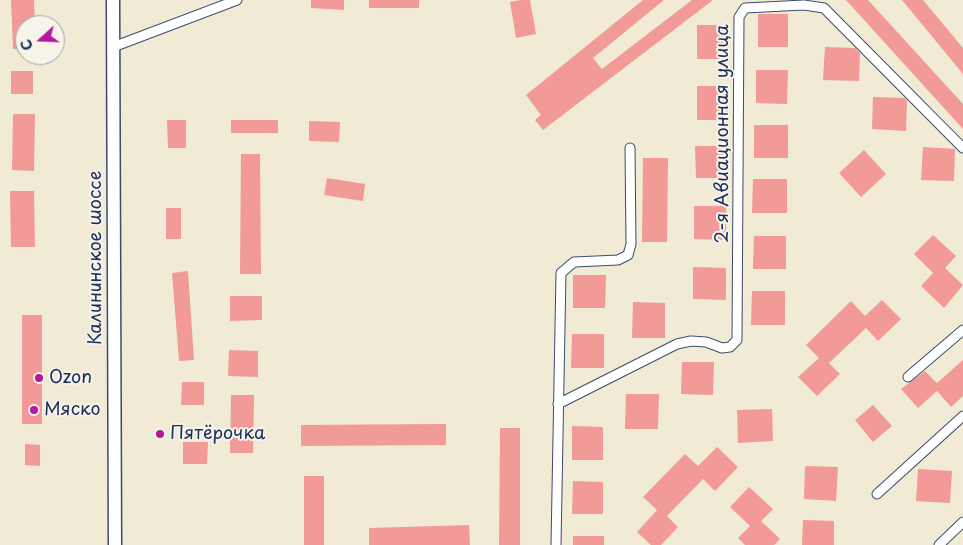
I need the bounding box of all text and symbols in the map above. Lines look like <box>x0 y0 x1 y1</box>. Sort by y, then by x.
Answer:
north arrow <box>15 15 65 65</box>
street label: 2-я Авиационная улица <box>712 24 734 244</box>
text: С <box>15 36 38 53</box>
street label: Калининское шоссе <box>85 171 107 345</box>
place label: Ozon <box>49 367 92 389</box>
marker: Ozon <box>33 372 45 384</box>
place label: Мяско <box>44 399 101 421</box>
marker: Мяско <box>28 404 40 416</box>
place label: Пятёрочка <box>170 423 265 445</box>
marker: Пятёрочка <box>154 428 166 440</box>

